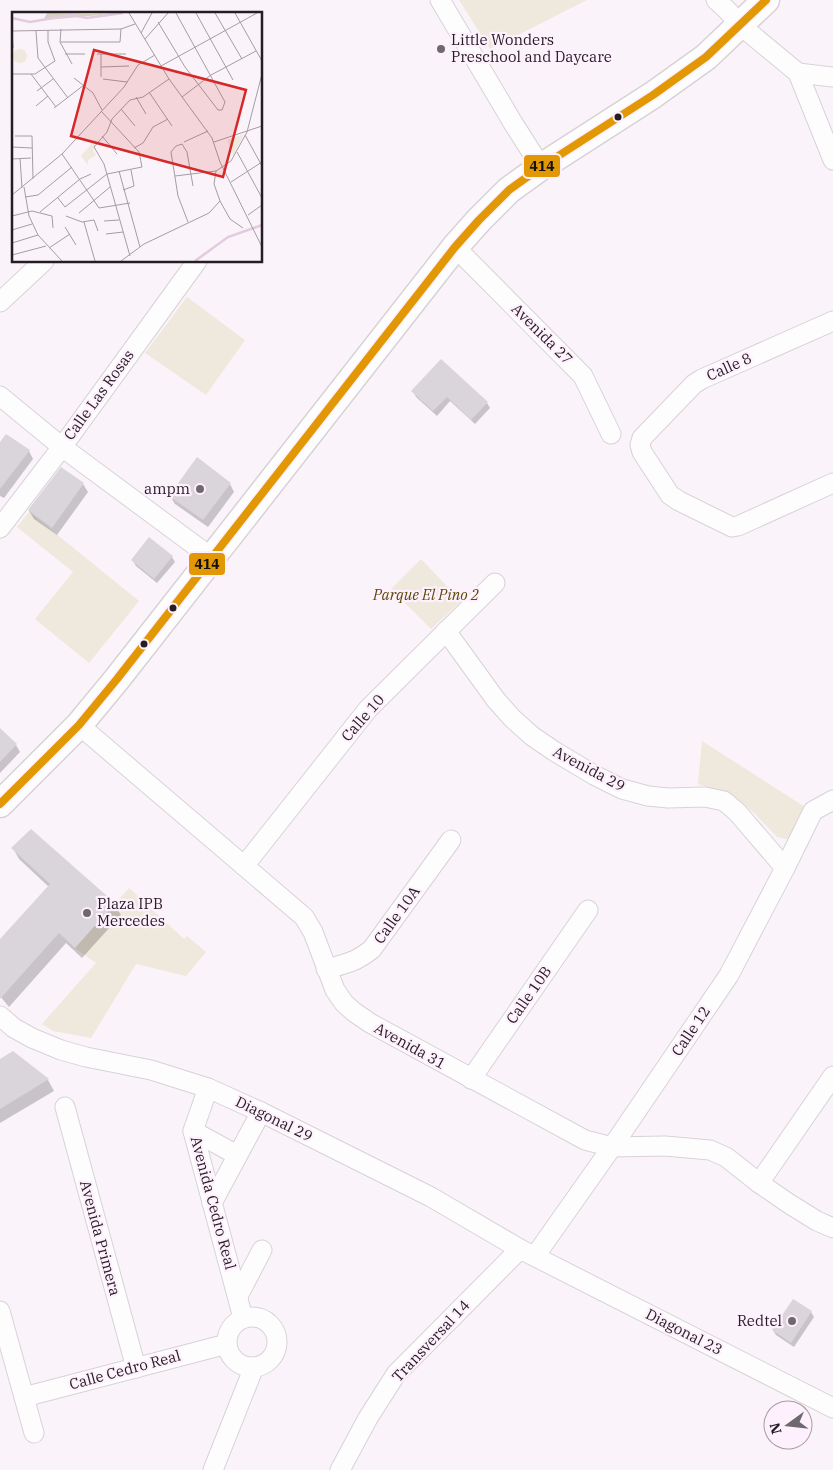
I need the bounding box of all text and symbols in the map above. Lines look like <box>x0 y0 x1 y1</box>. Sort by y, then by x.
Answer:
inset map <box>12 12 262 262</box>
place label: Little Wonders Preschool and Daycare <box>451 30 612 66</box>
marker: Little Wonders Preschool and Daycare <box>435 43 447 55</box>
unlabelled marker <box>613 112 623 122</box>
line badge: 414 <box>523 154 561 178</box>
text: 414 <box>529 157 555 175</box>
street label: Avenida 27 <box>508 299 577 368</box>
street label: Calle Las Rosas <box>59 346 138 444</box>
street label: Calle 8 <box>703 348 754 385</box>
place label: ampm <box>144 479 190 498</box>
marker: ampm <box>194 483 206 495</box>
line badge: 414 <box>188 552 226 576</box>
text: 414 <box>194 555 220 573</box>
park label: Parque El Pino 2 <box>372 585 479 604</box>
unlabelled marker <box>168 603 178 613</box>
unlabelled marker <box>139 639 149 649</box>
street label: Calle 10 <box>337 690 388 745</box>
street label: Avenida 29 <box>550 742 629 795</box>
street label: Calle 10A <box>369 882 424 947</box>
place label: Plaza IPB Mercedes <box>97 894 165 930</box>
marker: Plaza IPB Mercedes <box>81 907 93 919</box>
street label: Calle 10B <box>502 962 555 1027</box>
street label: Calle 12 <box>667 1002 714 1059</box>
street label: Avenida 31 <box>371 1018 449 1073</box>
street label: Diagonal 29 <box>232 1092 316 1145</box>
street label: Avenida Cedro Real <box>187 1134 240 1272</box>
street label: Avenida Primera <box>76 1178 125 1298</box>
street label: Transversal 14 <box>388 1296 473 1386</box>
street label: Diagonal 23 <box>643 1304 726 1359</box>
place label: Redtel <box>737 1311 782 1330</box>
marker: Redtel <box>786 1315 798 1327</box>
street label: Calle Cedro Real <box>67 1346 183 1394</box>
north arrow <box>763 1400 813 1450</box>
text: N <box>765 1421 786 1436</box>

